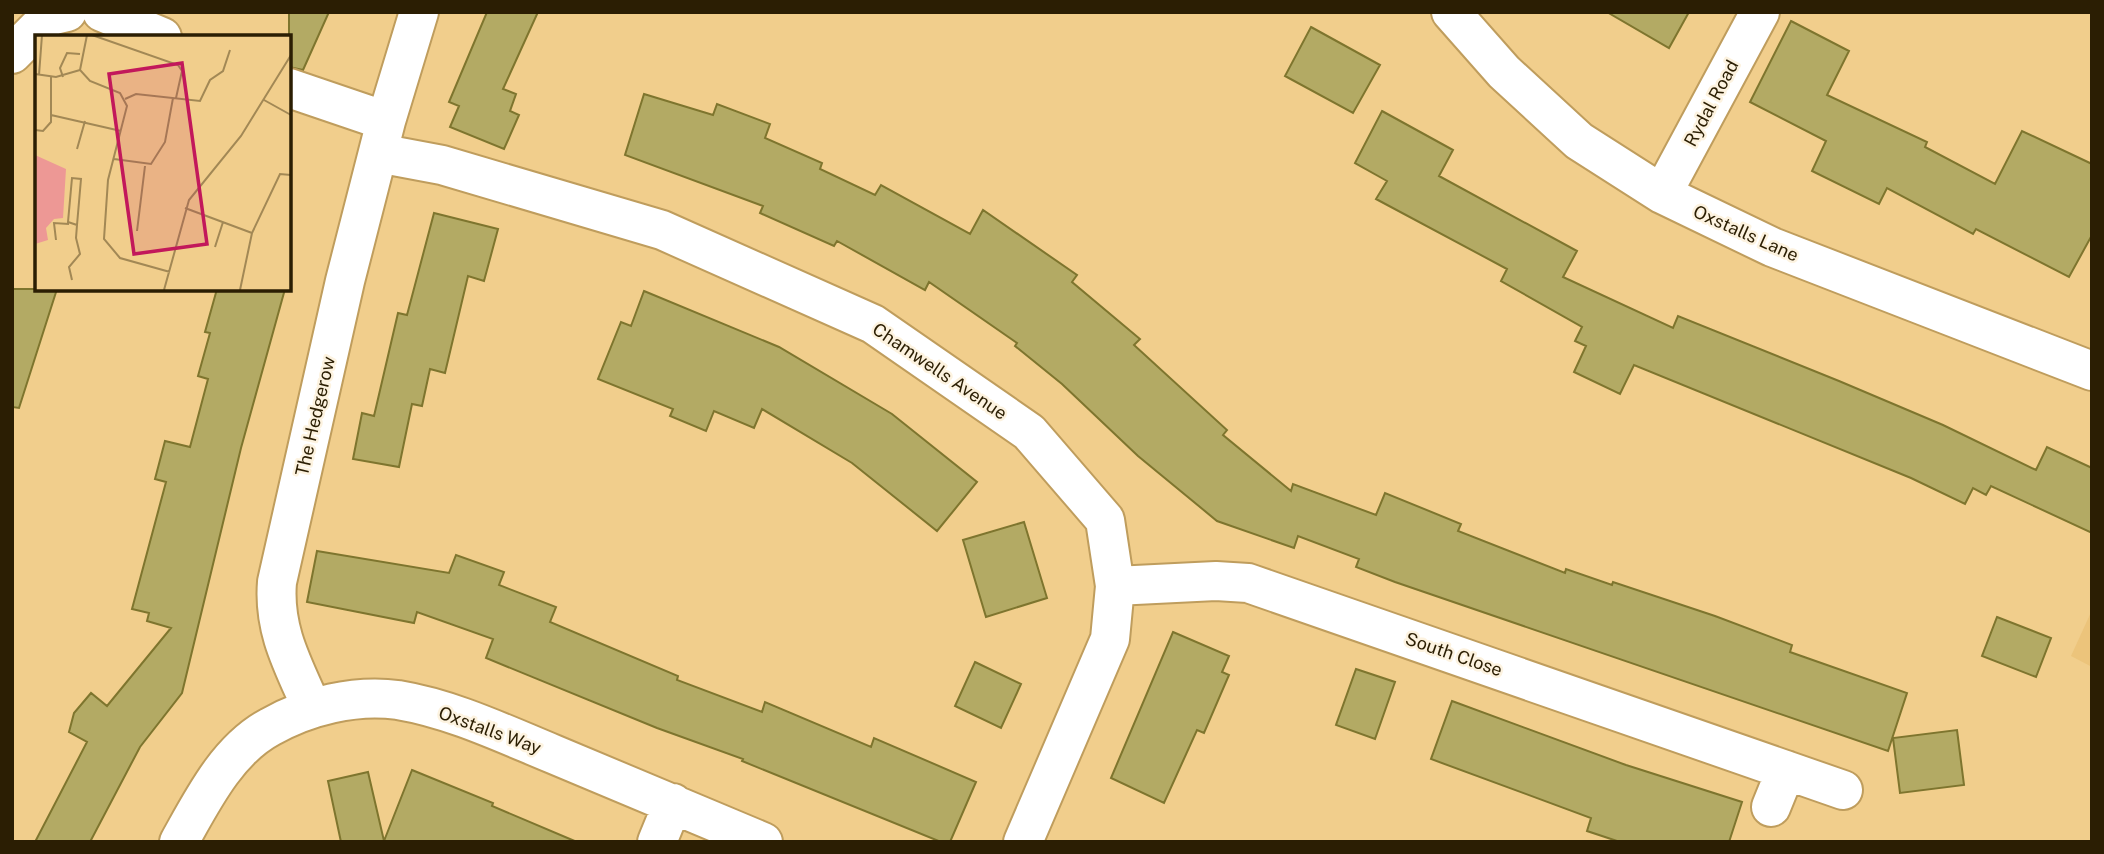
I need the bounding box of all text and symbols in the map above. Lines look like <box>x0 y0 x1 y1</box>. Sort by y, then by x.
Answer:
inset map <box>35 35 290 290</box>
street label: Rydal Road <box>1679 56 1743 150</box>
street label: Oxstalls Lane <box>1690 200 1802 266</box>
street label: Chamwells Avenue <box>869 318 1011 424</box>
street label: The Hedgerow <box>291 354 339 478</box>
street label: South Close <box>1403 628 1505 680</box>
street label: Oxstalls Way <box>436 702 545 758</box>

